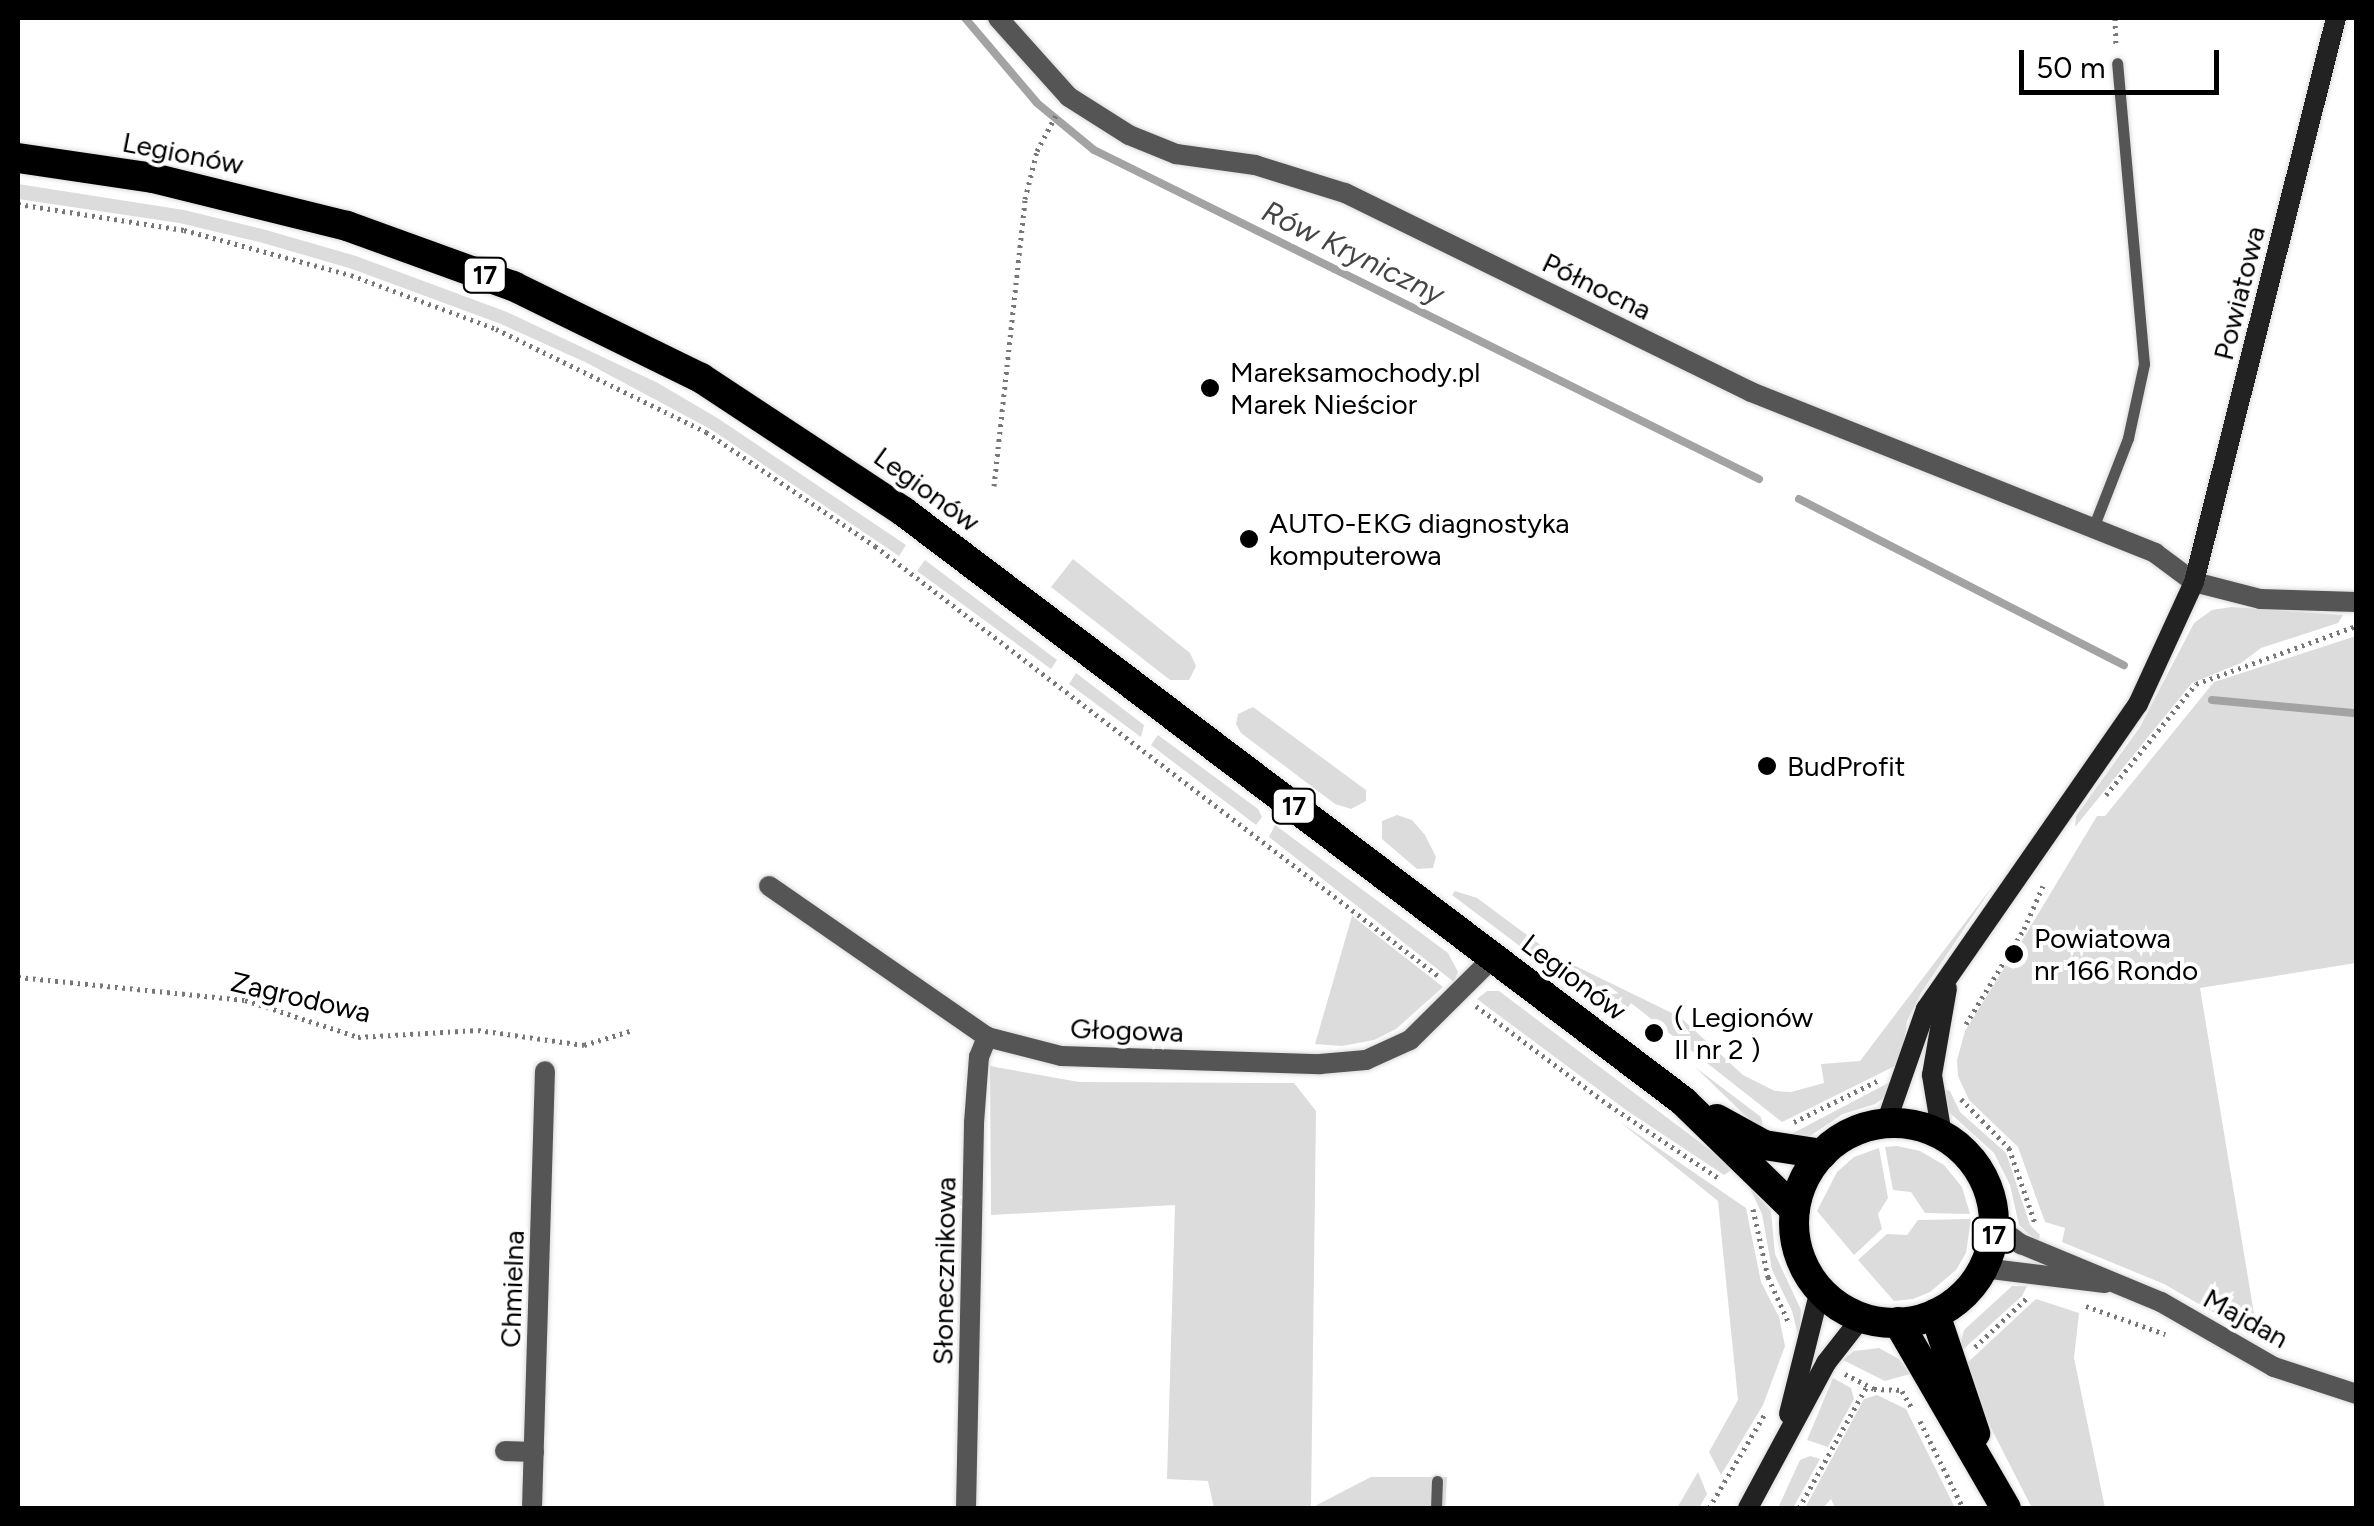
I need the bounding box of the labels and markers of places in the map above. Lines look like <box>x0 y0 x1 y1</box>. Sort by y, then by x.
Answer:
place label: Mareksamochody.pl Marek Nieścior <box>1230 355 1480 421</box>
marker: Mareksamochody.pl Marek Nieścior <box>1199 377 1221 399</box>
place label: AUTO-EKG diagnostyka komputerowa <box>1269 506 1570 572</box>
marker: AUTO-EKG diagnostyka komputerowa <box>1238 528 1260 550</box>
place label: BudProfit <box>1787 749 1905 783</box>
marker: BudProfit <box>1756 755 1778 777</box>
place label: Powiatowa nr 166 Rondo <box>2034 921 2198 987</box>
marker: Powiatowa nr 166 Rondo <box>2003 943 2025 965</box>
place label: ( Legionów II nr 2 ) <box>1674 1000 1813 1066</box>
marker: ( Legionów II nr 2 ) <box>1643 1022 1665 1044</box>

